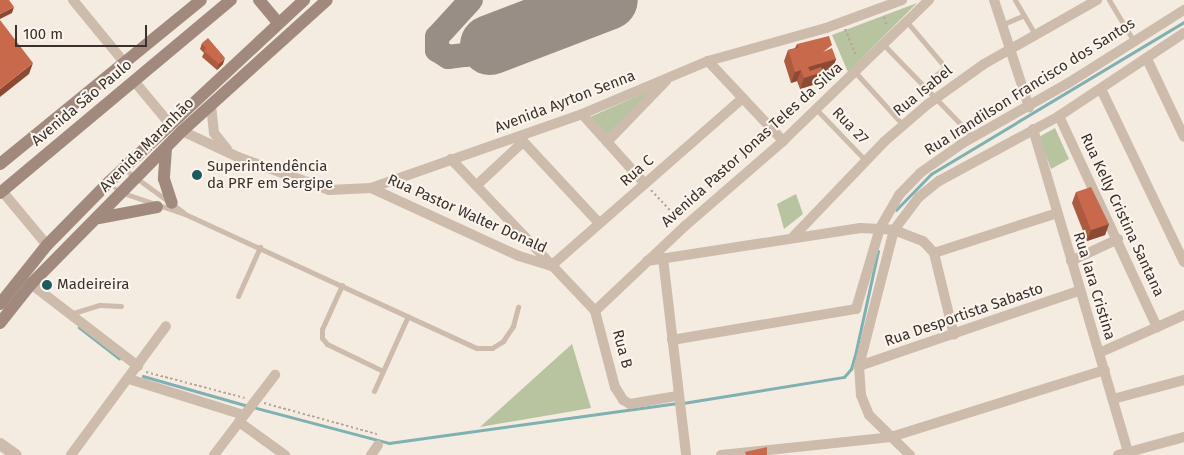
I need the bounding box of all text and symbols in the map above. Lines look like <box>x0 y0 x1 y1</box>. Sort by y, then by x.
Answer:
scale bar <box>18 15 150 47</box>
street label: Rua Irandilson Francisco dos Santos <box>922 15 1138 159</box>
text: 100 m <box>23 25 63 43</box>
street label: Avenida São Paulo <box>28 56 136 150</box>
street label: Avenida Pastor Jonas Teles da Silva <box>658 59 846 231</box>
street label: Rua Isabel <box>890 62 956 120</box>
street label: Avenida Ayrton Senna <box>492 67 638 137</box>
street label: Avenida Maranhão <box>96 94 198 196</box>
street label: Rua 27 <box>828 104 872 148</box>
street label: Rua Kelly Cristina Santana <box>1076 131 1168 299</box>
street label: Rua C <box>617 152 657 190</box>
place label: Superintendência da PRF em Sergipe <box>207 157 333 192</box>
marker: Superintendência da PRF em Sergipe <box>191 169 203 181</box>
street label: Rua Pastor Walter Donald <box>385 171 549 257</box>
street label: Rua Iara Cristina <box>1069 230 1119 342</box>
place label: Madeireira <box>57 276 129 294</box>
marker: Madeireira <box>41 279 53 291</box>
street label: Rua Desportista Sabasto <box>882 279 1046 351</box>
street label: Rua B <box>608 328 636 370</box>

